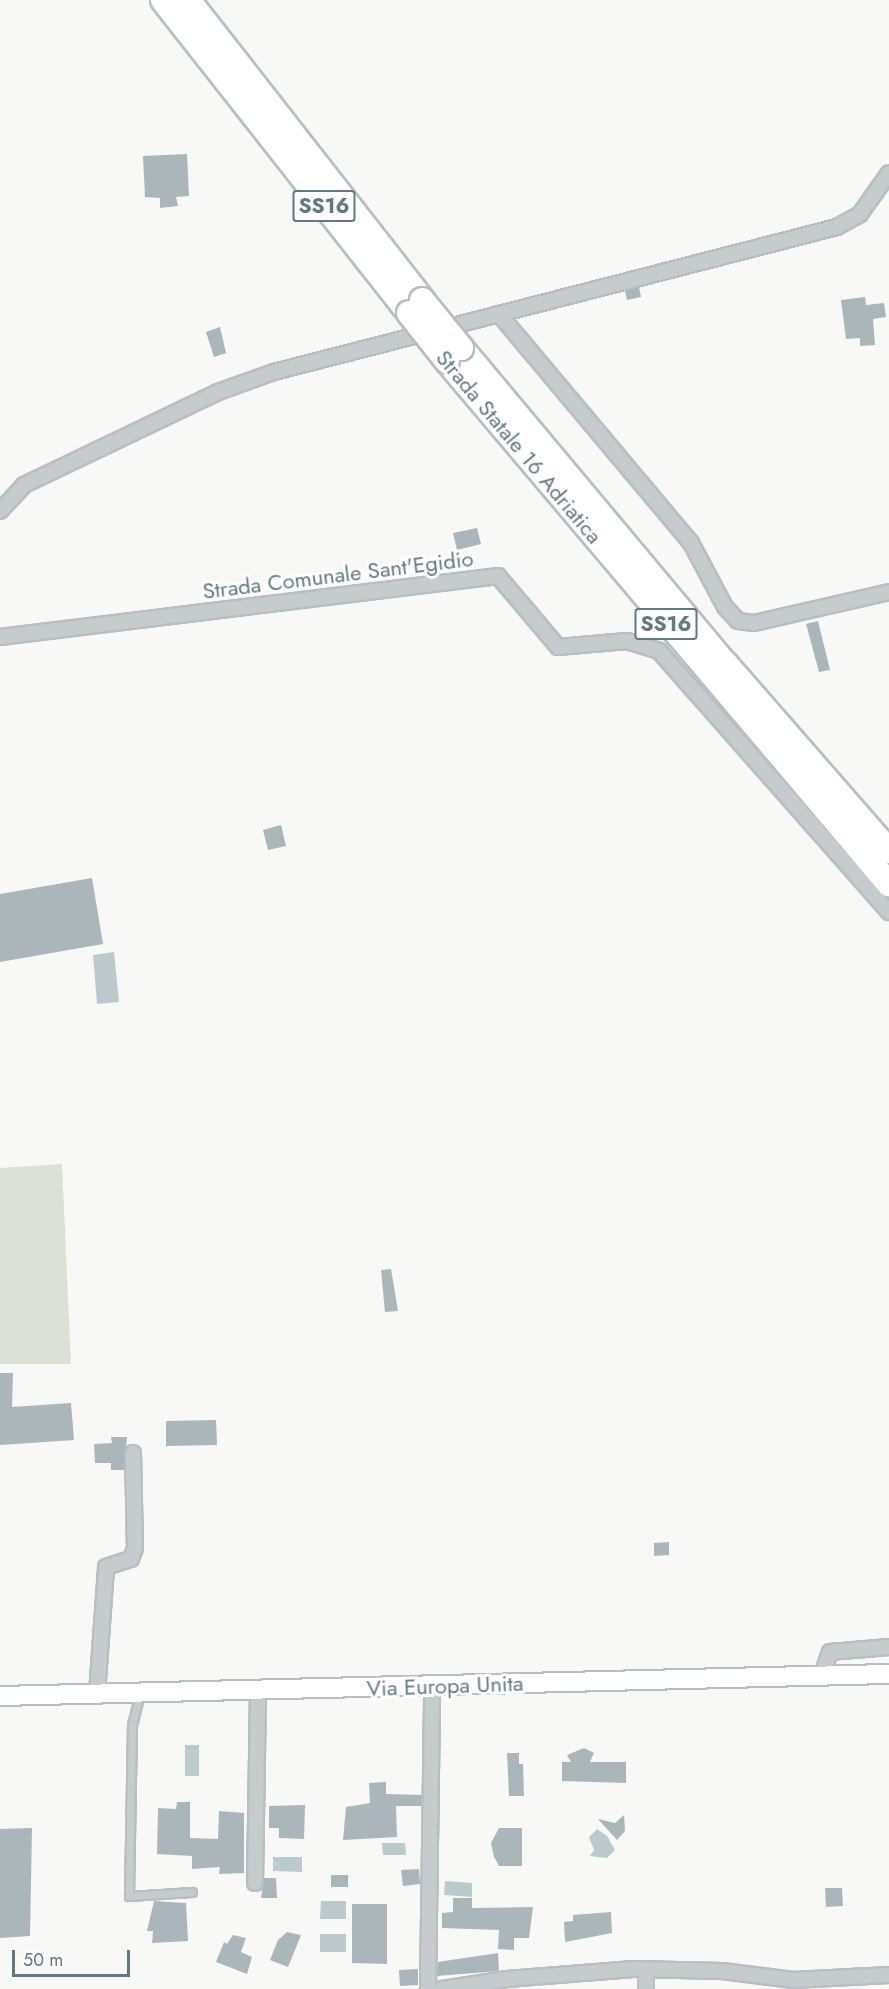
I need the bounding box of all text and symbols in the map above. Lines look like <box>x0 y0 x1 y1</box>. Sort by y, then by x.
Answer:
road number: SS16 <box>292 188 356 224</box>
street label: Strada Statale 16 Adriatica <box>430 345 608 549</box>
street label: Strada Comunale Sant'Egidio <box>201 545 475 605</box>
road number: SS16 <box>634 606 698 642</box>
street label: Via Europa Unita <box>366 1670 524 1702</box>
scale bar <box>15 1938 134 1976</box>
text: 50 m <box>23 1947 63 1973</box>

